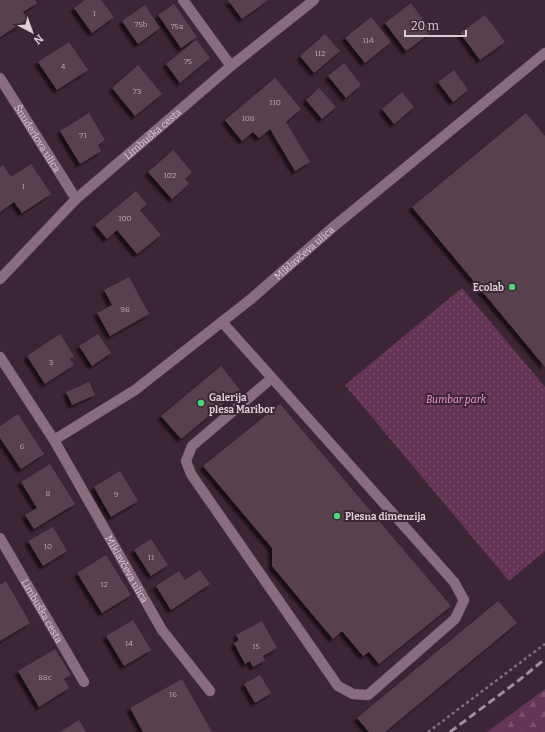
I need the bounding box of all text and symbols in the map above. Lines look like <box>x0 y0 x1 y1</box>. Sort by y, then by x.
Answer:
house number: 1 <box>92 9 96 18</box>
north arrow <box>12 12 52 52</box>
scale bar <box>405 12 466 38</box>
text: 20 m <box>411 19 440 33</box>
house number: 75b <box>135 20 148 29</box>
house number: 75a <box>171 22 184 31</box>
text: N <box>30 31 46 47</box>
house number: 114 <box>362 36 374 45</box>
house number: 112 <box>315 49 325 58</box>
house number: 75 <box>184 57 192 66</box>
house number: 4 <box>61 62 66 71</box>
house number: 73 <box>133 87 142 96</box>
house number: 110 <box>269 98 281 107</box>
street label: Šnuderlova ulica <box>11 102 63 175</box>
street label: Limbuška cesta <box>122 106 185 162</box>
house number: 108 <box>241 114 255 123</box>
house number: 71 <box>79 131 87 140</box>
house number: 102 <box>164 171 176 180</box>
house number: 1 <box>21 182 25 191</box>
house number: 100 <box>118 214 132 223</box>
street label: Miklavčeva ulica <box>272 224 337 283</box>
place label: Ecolab <box>473 282 504 294</box>
marker: Ecolab <box>507 282 517 292</box>
house number: 98 <box>120 305 130 314</box>
house number: 3 <box>49 358 54 367</box>
place label: Galerija plesa Maribor <box>209 392 275 416</box>
park label: Bumbar park <box>426 394 487 406</box>
marker: Galerija plesa Maribor <box>196 398 206 408</box>
house number: 6 <box>20 442 25 451</box>
house number: 8 <box>46 489 51 498</box>
house number: 9 <box>114 490 119 499</box>
marker: Plesna dimenzija <box>332 511 342 521</box>
place label: Plesna dimenzija <box>345 511 426 523</box>
street label: Miklavčeva ulica <box>102 533 150 606</box>
house number: 10 <box>44 542 52 551</box>
house number: 11 <box>148 553 155 562</box>
street label: Limbuška cesta <box>18 577 65 646</box>
house number: 12 <box>100 580 108 589</box>
house number: 14 <box>125 639 133 648</box>
house number: 15 <box>252 642 260 651</box>
house number: 88c <box>38 673 52 682</box>
house number: 16 <box>169 690 177 699</box>

